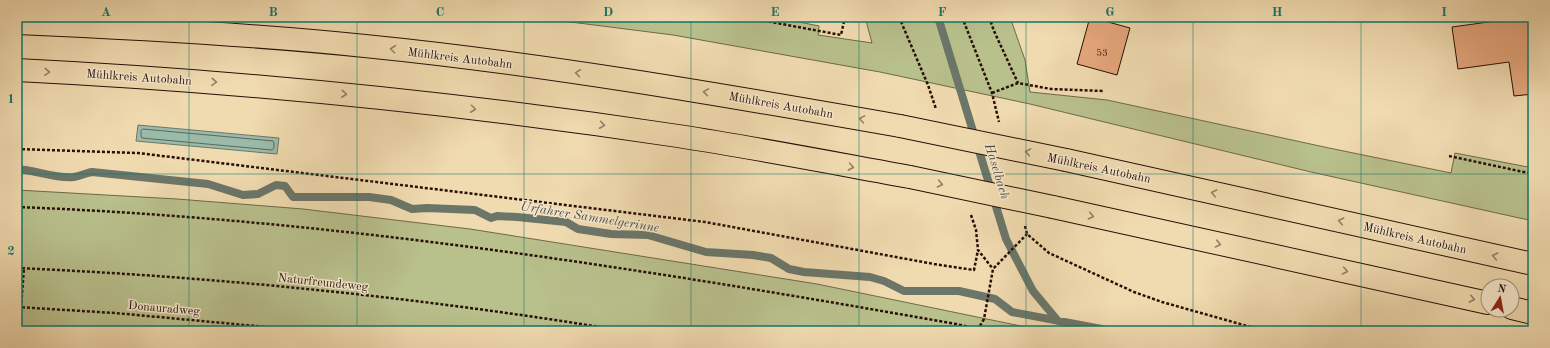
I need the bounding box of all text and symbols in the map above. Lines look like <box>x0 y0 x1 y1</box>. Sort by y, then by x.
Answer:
text: A <box>101 6 111 19</box>
text: B <box>268 6 278 19</box>
text: C <box>436 6 444 19</box>
text: D <box>603 6 613 19</box>
text: E <box>771 6 780 19</box>
text: F <box>938 6 947 19</box>
text: G <box>1105 6 1115 19</box>
text: H <box>1272 6 1283 19</box>
text: I <box>1441 6 1447 19</box>
one-way arrow <box>390 45 396 54</box>
street label: Mühlkreis Autobahn <box>407 47 513 71</box>
house number: 53 <box>1096 48 1108 58</box>
one-way arrow <box>44 67 50 76</box>
street label: Mühlkreis Autobahn <box>86 68 193 88</box>
one-way arrow <box>575 69 581 78</box>
one-way arrow <box>211 78 217 87</box>
one-way arrow <box>341 89 347 98</box>
one-way arrow <box>703 89 709 97</box>
street label: Mühlkreis Autobahn <box>728 91 834 121</box>
text: 1 <box>7 93 15 106</box>
one-way arrow <box>470 104 476 113</box>
one-way arrow <box>859 116 865 124</box>
one-way arrow <box>599 120 605 129</box>
water label: Haselbach <box>982 141 1011 201</box>
one-way arrow <box>1025 149 1031 157</box>
street label: Mühlkreis Autobahn <box>1046 152 1152 186</box>
one-way arrow <box>848 162 854 170</box>
one-way arrow <box>937 179 943 187</box>
one-way arrow <box>1211 190 1217 198</box>
water label: Urfahrer Sammelgerinne <box>519 200 660 235</box>
one-way arrow <box>1088 211 1094 219</box>
one-way arrow <box>1338 218 1344 226</box>
street label: Mühlkreis Autobahn <box>1362 221 1468 257</box>
one-way arrow <box>1215 239 1221 247</box>
text: 2 <box>7 245 15 258</box>
one-way arrow <box>1492 252 1498 260</box>
one-way arrow <box>1342 267 1348 275</box>
street label: Naturfreundeweg <box>277 272 369 294</box>
north arrow <box>1480 278 1520 318</box>
text: N <box>1496 283 1507 296</box>
one-way arrow <box>1469 295 1475 303</box>
street label: Donauradweg <box>128 300 201 318</box>

